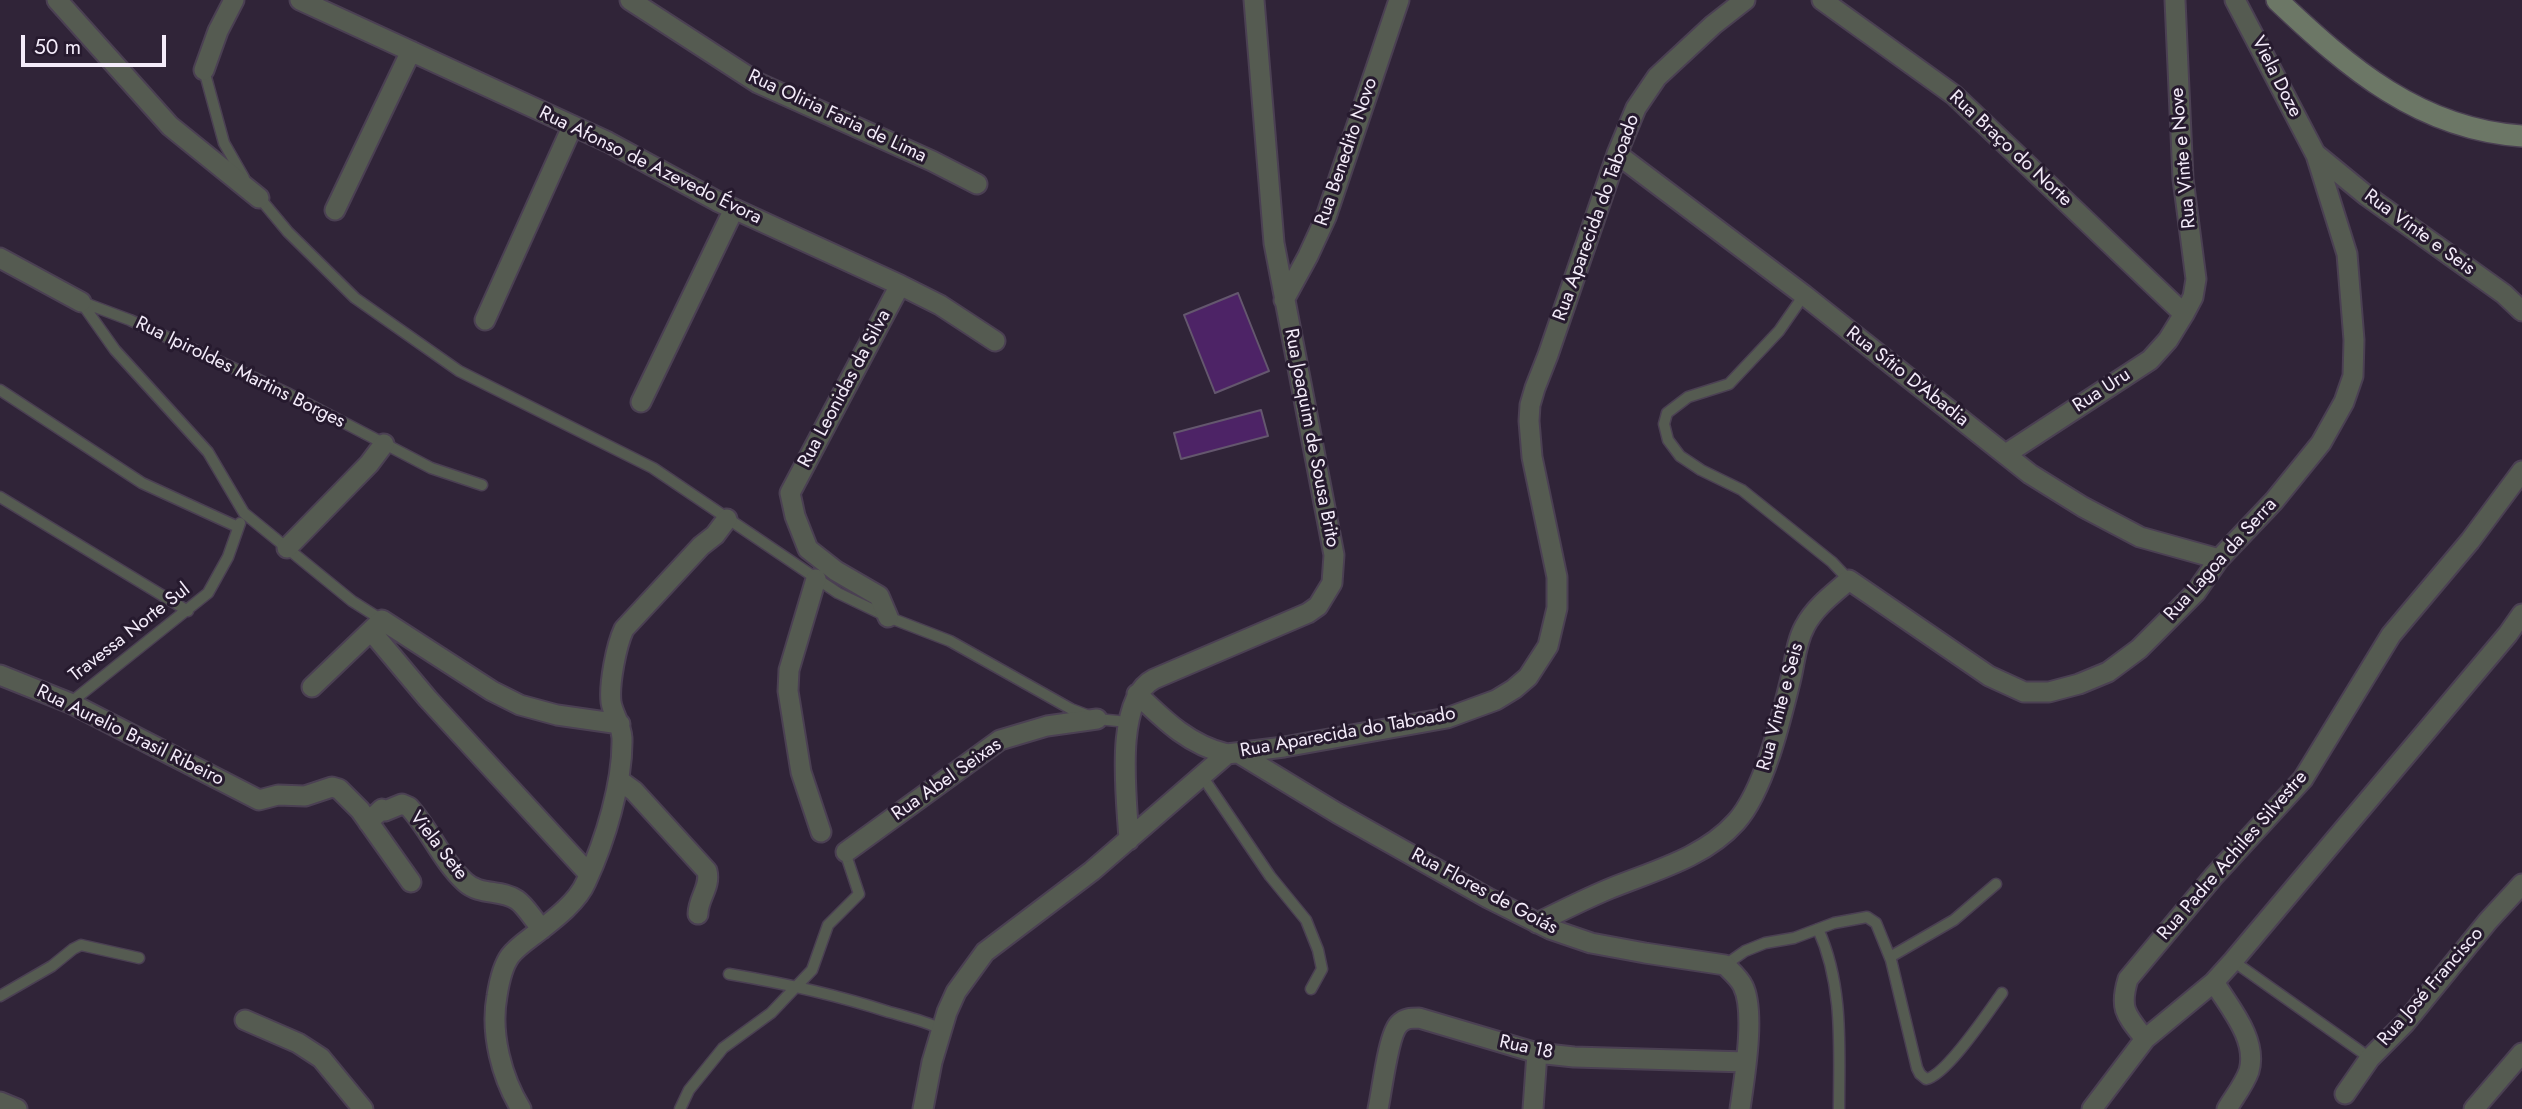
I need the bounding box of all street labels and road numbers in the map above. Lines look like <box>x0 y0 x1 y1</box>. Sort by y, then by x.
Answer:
street label: Viela Doze <box>2246 33 2306 121</box>
street label: Rua Oliria Faria de Lima <box>744 66 930 168</box>
street label: Rua Benedito Novo <box>1311 75 1383 229</box>
street label: Rua Braço do Norte <box>1944 86 2076 212</box>
street label: Rua Vinte e Nove <box>2166 87 2202 229</box>
street label: Rua Afonso de Azevedo Évora <box>535 102 765 230</box>
street label: Rua Aparecida do Taboado <box>1549 112 1645 324</box>
street label: Rua Vinte e Seis <box>2359 185 2479 281</box>
street label: Rua Leonidas da Silva <box>794 306 896 472</box>
street label: Rua Ipiroldes Martins Borges <box>132 312 348 434</box>
street label: Rua Sítio D'Abadia <box>1841 322 1973 432</box>
street label: Rua Joaquim de Sousa Brito <box>1279 327 1343 549</box>
street label: Rua Uru <box>2069 364 2135 418</box>
street label: Rua Lagoa da Serra <box>2160 494 2282 626</box>
street label: Travessa Norte Sul <box>65 579 195 687</box>
street label: Rua Vinte e Seis <box>1753 641 1809 773</box>
street label: Rua Aurelio Brasil Ribeiro <box>33 681 227 791</box>
street label: Rua Aparecida do Taboado <box>1239 703 1457 763</box>
street label: Rua Abel Seixas <box>888 734 1006 826</box>
street label: Rua Padre Achiles Silvestre <box>2153 767 2313 945</box>
street label: Viela Sete <box>404 807 472 885</box>
street label: Rua Flores de Goiás <box>1407 844 1561 940</box>
street label: Rua José Francisco <box>2373 923 2489 1051</box>
street label: Rua 18 <box>1497 1031 1555 1065</box>

